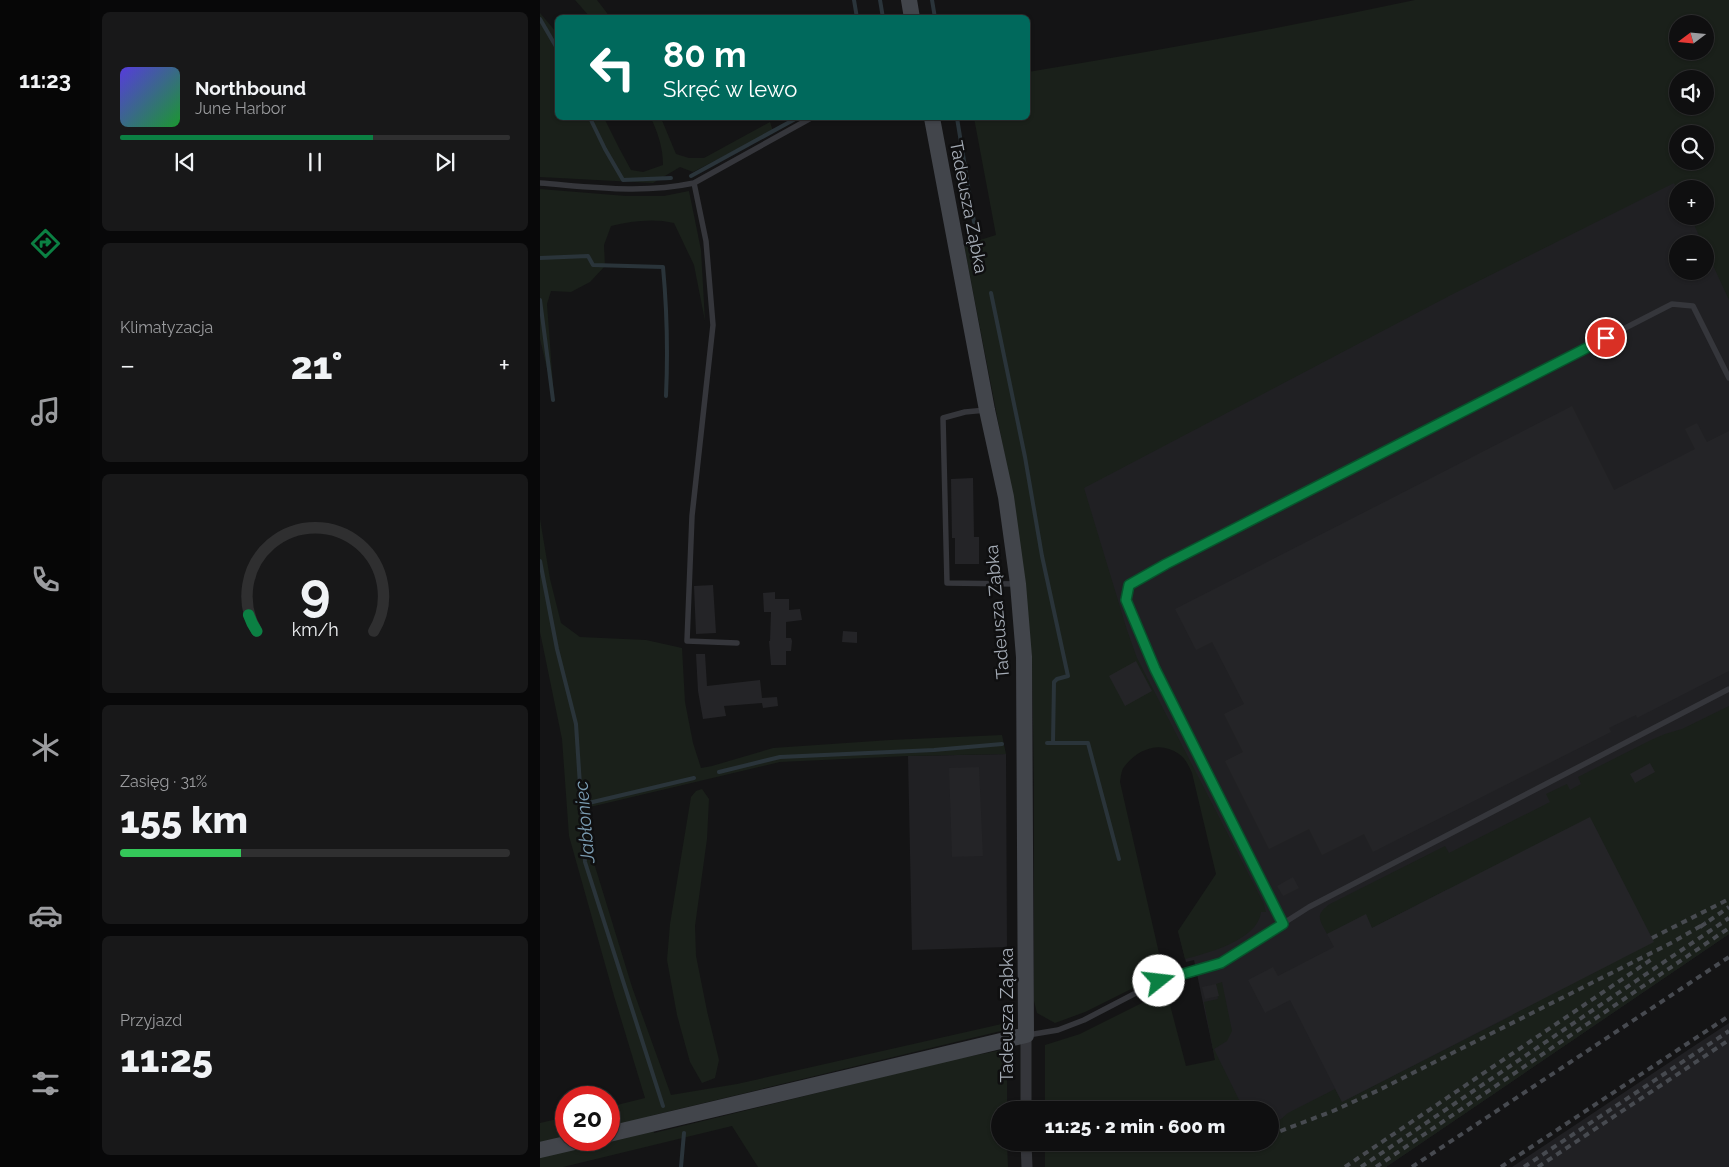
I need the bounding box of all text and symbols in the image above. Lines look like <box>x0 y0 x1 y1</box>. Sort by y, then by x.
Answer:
north arrow <box>1669 15 1714 60</box>
map controls <box>1669 15 1714 280</box>
text: 80 m <box>663 34 747 75</box>
icon: left <box>580 35 645 100</box>
text: 11:23 <box>19 67 71 93</box>
button: sound <box>1669 70 1714 115</box>
text: Skręć w lewo <box>663 76 797 102</box>
text: Northbound <box>195 77 306 99</box>
text: June Harbor <box>195 99 286 118</box>
button: search <box>1669 125 1714 170</box>
street label: Tadeusza Ząbka <box>946 139 992 275</box>
icon: previous <box>171 148 199 176</box>
icon: pause <box>301 148 329 176</box>
icon: next <box>431 148 459 176</box>
button: + <box>1669 180 1714 225</box>
icon: directions <box>28 226 63 261</box>
button: − <box>1669 235 1714 280</box>
pin <box>1585 317 1627 359</box>
text: Klimatyzacja <box>120 318 213 337</box>
icon: arrive <box>1592 324 1620 352</box>
text: 21° <box>291 343 343 388</box>
text: − <box>120 349 135 382</box>
text: + <box>498 349 510 382</box>
icon: music <box>28 394 63 429</box>
street label: Tadeusza Ząbka <box>981 544 1013 680</box>
text: 9 <box>300 561 330 622</box>
icon: phone <box>28 562 63 597</box>
text: km/h <box>291 619 339 640</box>
icon: climate <box>28 730 63 765</box>
text: Zasięg · 31% <box>120 772 207 791</box>
water label: Jabłoniec <box>569 780 599 865</box>
text: 155 km <box>120 797 248 842</box>
icon: car <box>28 898 63 933</box>
street label: Tadeusza Ząbka <box>996 948 1017 1082</box>
position arrow <box>1132 954 1184 1006</box>
text: Przyjazd <box>120 1011 182 1030</box>
text: 11:25 <box>120 1036 213 1081</box>
icon: filters <box>28 1066 63 1101</box>
speed limit sign: 20 <box>555 1086 620 1151</box>
text: 11:25 · 2 min · 600 m <box>1045 1115 1225 1137</box>

